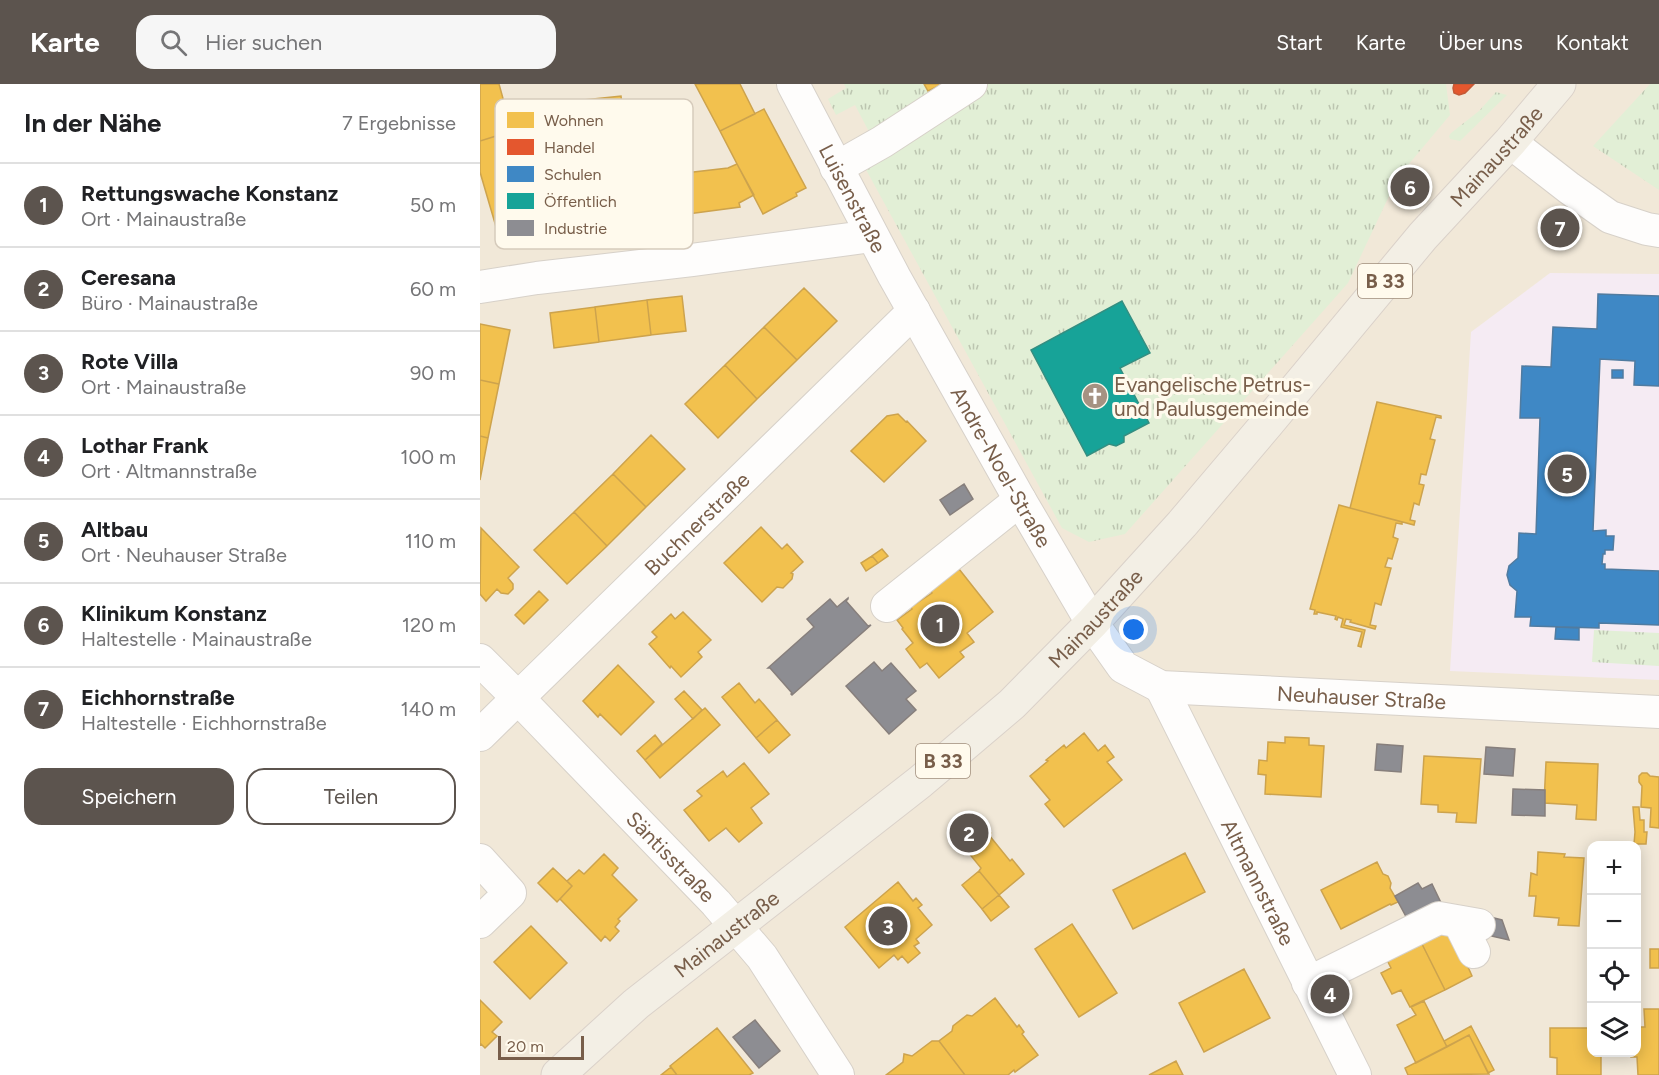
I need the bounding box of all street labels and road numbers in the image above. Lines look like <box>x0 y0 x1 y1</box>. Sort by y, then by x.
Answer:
street label: Mainaustraße <box>1444 101 1548 211</box>
street label: Luisenstraße <box>814 140 892 257</box>
road number: B 33 <box>1358 264 1412 298</box>
street label: Andre-Noel-Straße <box>946 382 1057 552</box>
street label: Buchnerstraße <box>639 466 754 580</box>
street label: Mainaustraße <box>1043 564 1148 673</box>
street label: Neuhauser Straße <box>1276 680 1447 714</box>
road number: B 33 <box>916 744 970 778</box>
street label: Säntisstraße <box>621 806 721 907</box>
street label: Altmannstraße <box>1217 815 1300 949</box>
street label: Mainaustraße <box>669 885 784 982</box>

